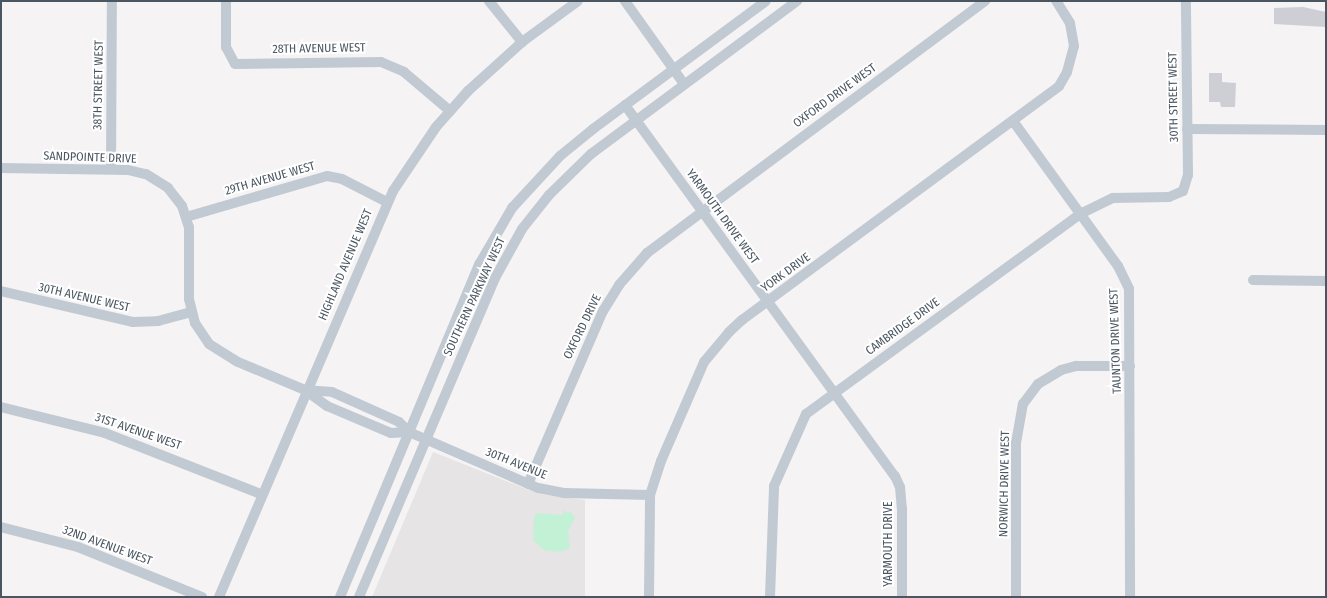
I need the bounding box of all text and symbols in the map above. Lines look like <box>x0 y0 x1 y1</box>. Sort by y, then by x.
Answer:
street label: 38TH STREET WEST <box>91 40 107 130</box>
street label: 28TH AVENUE WEST <box>272 41 366 57</box>
street label: 30TH STREET WEST <box>1166 52 1182 142</box>
street label: OXFORD DRIVE WEST <box>791 61 879 131</box>
street label: SANDPOINTE DRIVE <box>43 149 137 167</box>
street label: 29TH AVENUE WEST <box>223 159 317 199</box>
street label: YARMOUTH DRIVE WEST <box>683 167 761 267</box>
street label: HIGHLAND AVENUE WEST <box>316 207 376 323</box>
street label: SOUTHERN PARKWAY WEST <box>441 235 509 359</box>
street label: YORK DRIVE <box>759 250 813 296</box>
street label: 30TH AVENUE WEST <box>37 280 131 316</box>
street label: TAUNTON DRIVE WEST <box>1107 288 1125 394</box>
street label: OXFORD DRIVE <box>561 292 605 362</box>
street label: CAMBRIDGE DRIVE <box>863 295 943 359</box>
street label: 31ST AVENUE WEST <box>93 410 183 454</box>
street label: NORWICH DRIVE WEST <box>997 431 1013 537</box>
street label: 30TH AVENUE <box>483 445 549 483</box>
street label: YARMOUTH DRIVE <box>882 501 896 587</box>
street label: 32ND AVENUE WEST <box>60 523 154 569</box>

